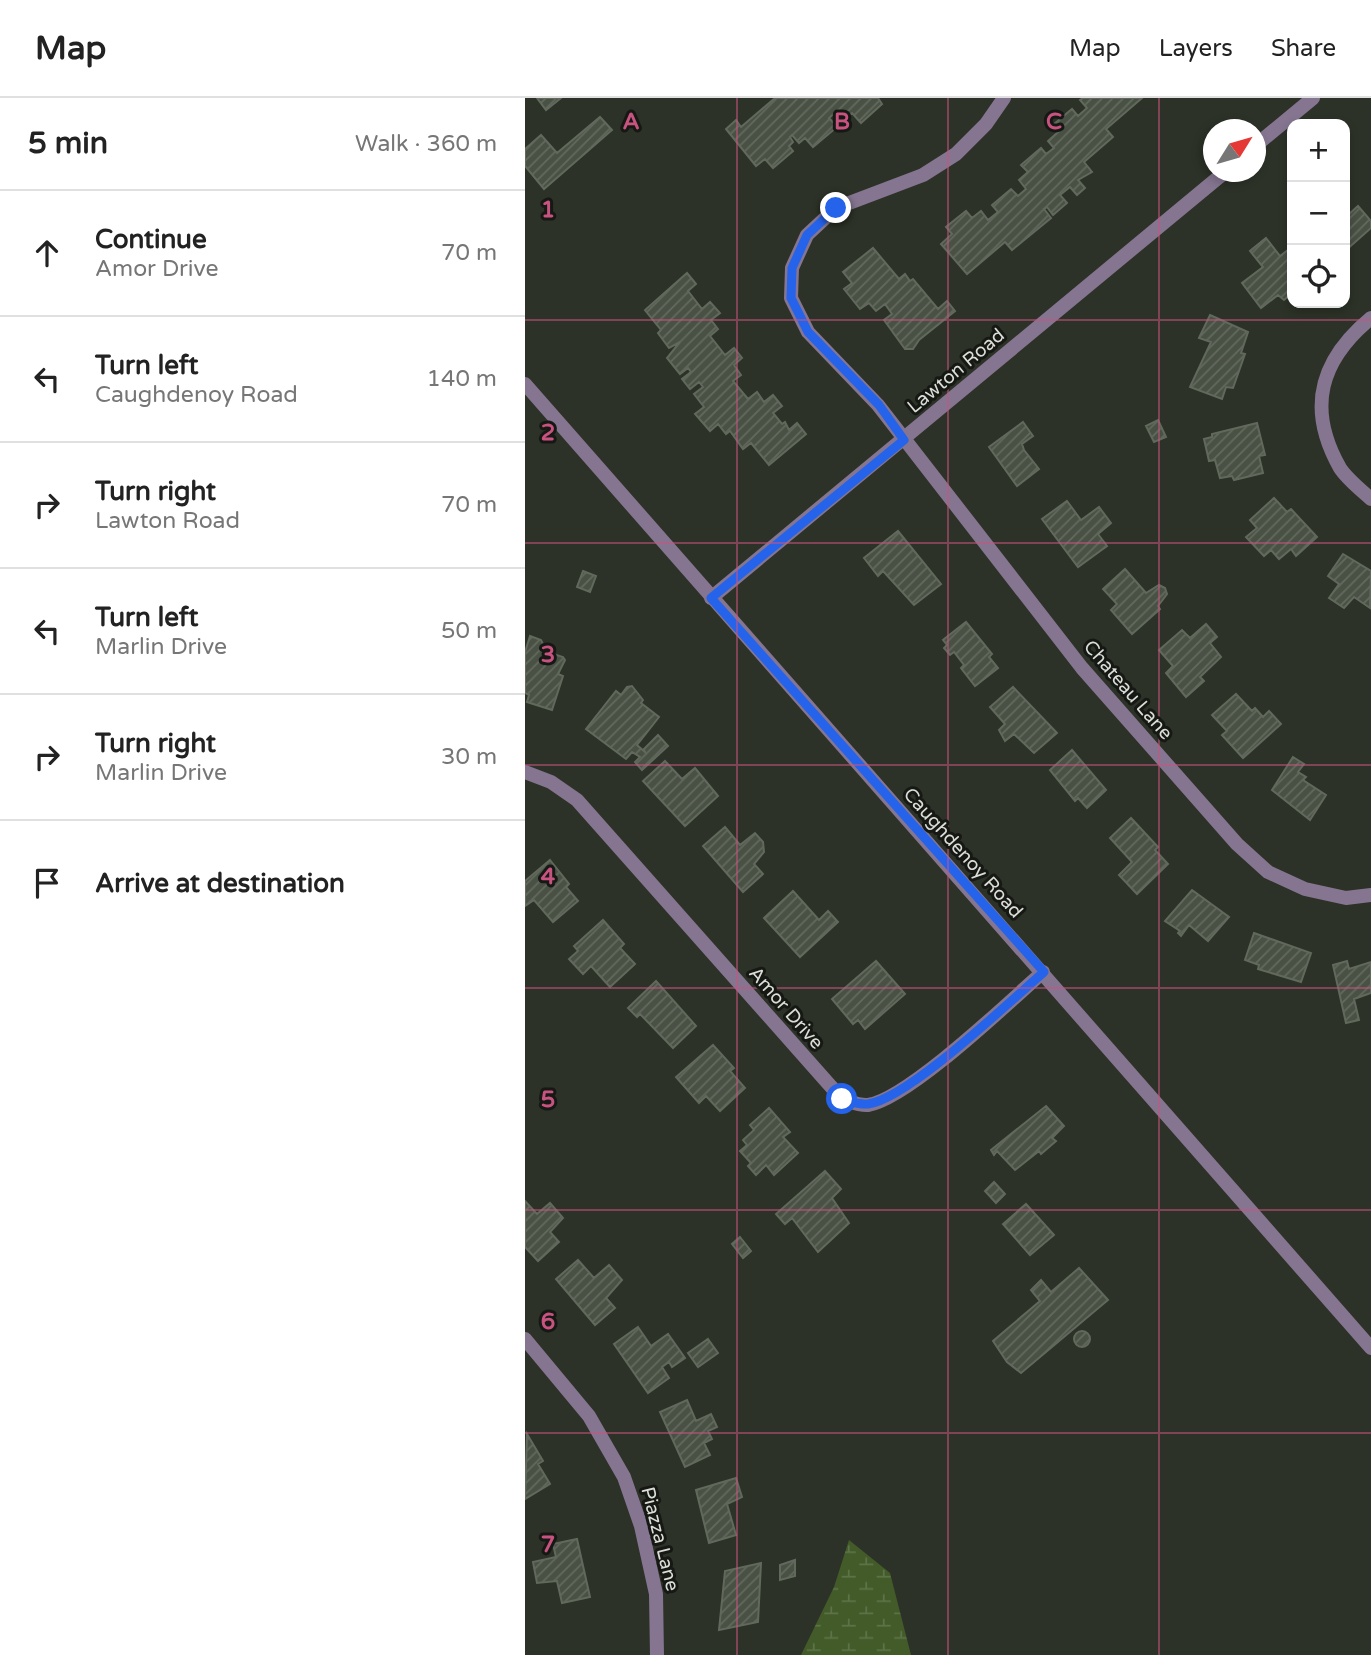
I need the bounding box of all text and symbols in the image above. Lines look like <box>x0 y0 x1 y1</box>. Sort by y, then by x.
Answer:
text: Map <box>35 29 106 68</box>
text: Map <box>1069 34 1121 63</box>
text: Layers <box>1159 34 1233 63</box>
text: Share <box>1271 34 1336 63</box>
text: A <box>622 108 640 136</box>
text: B <box>834 108 850 136</box>
text: C <box>1046 108 1062 136</box>
north arrow <box>1203 119 1266 182</box>
map controls <box>1287 119 1350 308</box>
button: + <box>1287 119 1350 182</box>
text: 5 min <box>28 125 108 162</box>
text: Walk · 360 m <box>355 130 497 158</box>
button: − <box>1287 182 1350 245</box>
route end <box>820 192 851 223</box>
text: 1 <box>541 196 555 224</box>
text: Continue <box>95 224 207 255</box>
icon: ahead <box>28 234 66 272</box>
text: 70 m <box>441 239 497 267</box>
button: locate <box>1287 245 1350 308</box>
text: Amor Drive <box>95 255 219 283</box>
street label: Lawton Road <box>903 324 1009 418</box>
text: Turn left <box>95 350 198 381</box>
icon: left <box>28 360 66 398</box>
text: 140 m <box>427 365 497 393</box>
text: Caughdenoy Road <box>95 381 298 409</box>
text: 2 <box>541 419 555 447</box>
text: Turn right <box>95 476 216 507</box>
icon: right <box>28 486 66 524</box>
text: 70 m <box>441 491 497 519</box>
text: Lawton Road <box>95 507 240 535</box>
text: Turn left <box>95 602 198 633</box>
icon: left <box>28 612 66 650</box>
text: 50 m <box>441 617 497 645</box>
text: Marlin Drive <box>95 633 227 661</box>
street label: Chateau Lane <box>1079 636 1177 744</box>
text: 3 <box>541 641 555 669</box>
text: Turn right <box>95 728 216 759</box>
icon: right <box>28 738 66 776</box>
text: 30 m <box>441 743 497 771</box>
text: Marlin Drive <box>95 759 227 787</box>
street label: Caughdenoy Road <box>899 783 1027 923</box>
text: 4 <box>541 863 556 891</box>
icon: arrive <box>28 864 66 902</box>
text: Arrive at destination <box>95 868 345 899</box>
street label: Amor Drive <box>744 962 828 1054</box>
route start <box>826 1083 857 1114</box>
text: 5 <box>541 1086 555 1114</box>
text: 6 <box>541 1308 555 1336</box>
street label: Piazza Lane <box>636 1485 684 1593</box>
text: 7 <box>541 1531 555 1559</box>

